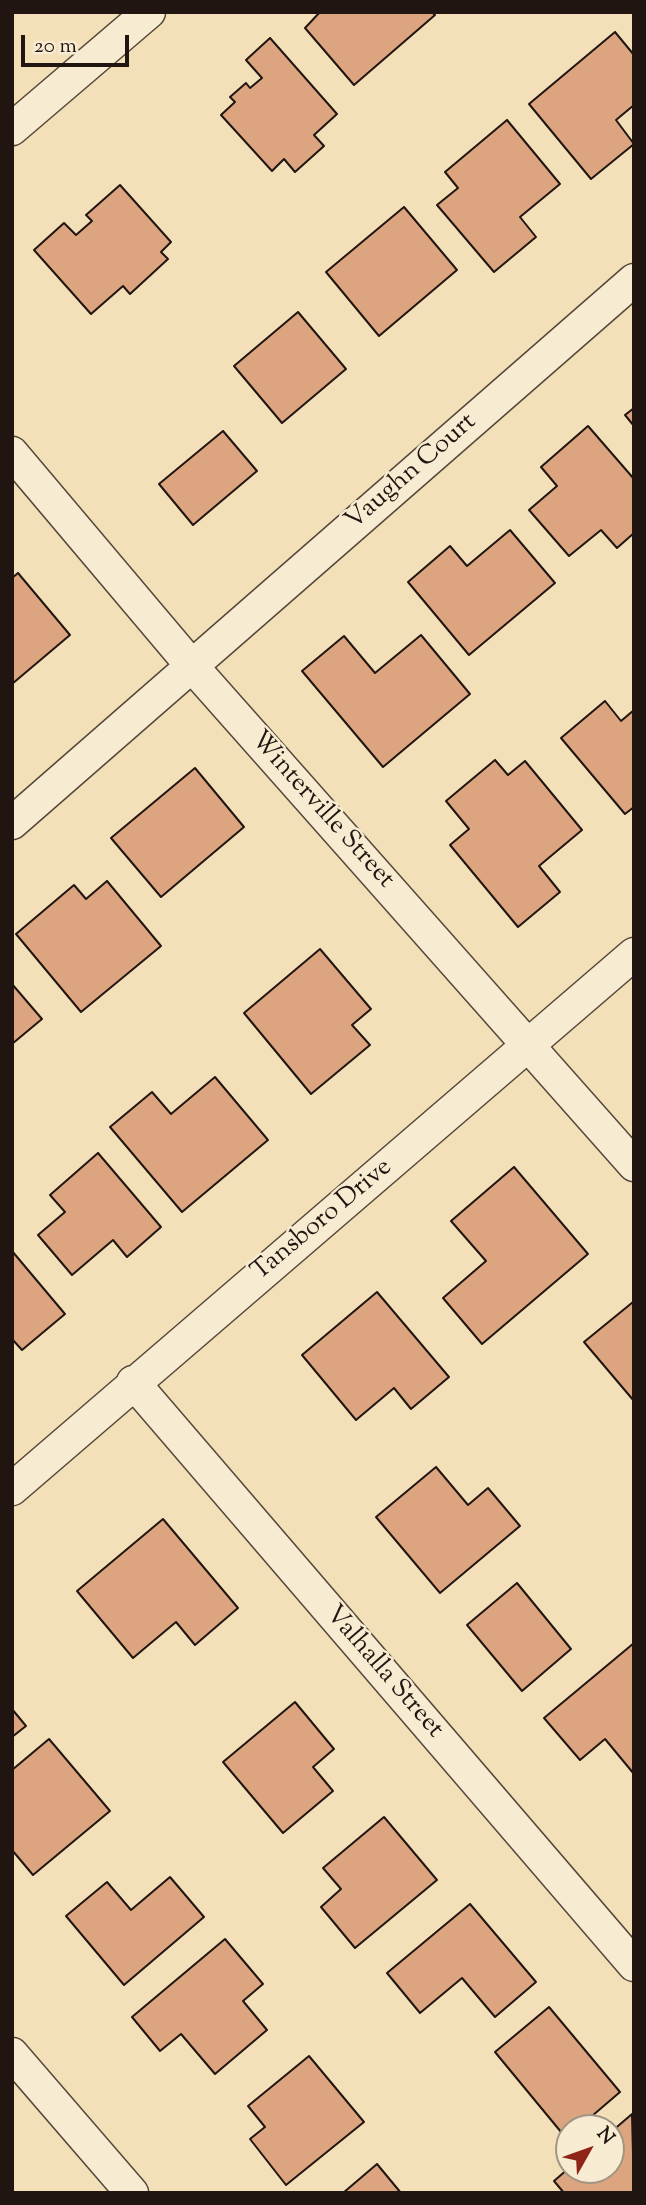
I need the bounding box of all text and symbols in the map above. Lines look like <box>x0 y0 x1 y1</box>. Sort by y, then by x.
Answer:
scale bar <box>24 21 133 65</box>
text: 20 m <box>34 32 77 62</box>
street label: Vaughn Court <box>340 408 484 538</box>
street label: Winterville Street <box>242 726 400 896</box>
street label: Tansboro Drive <box>246 1153 400 1289</box>
street label: Valhalla Street <box>317 1600 449 1746</box>
north arrow <box>555 2114 625 2184</box>
text: N <box>590 2122 620 2151</box>

